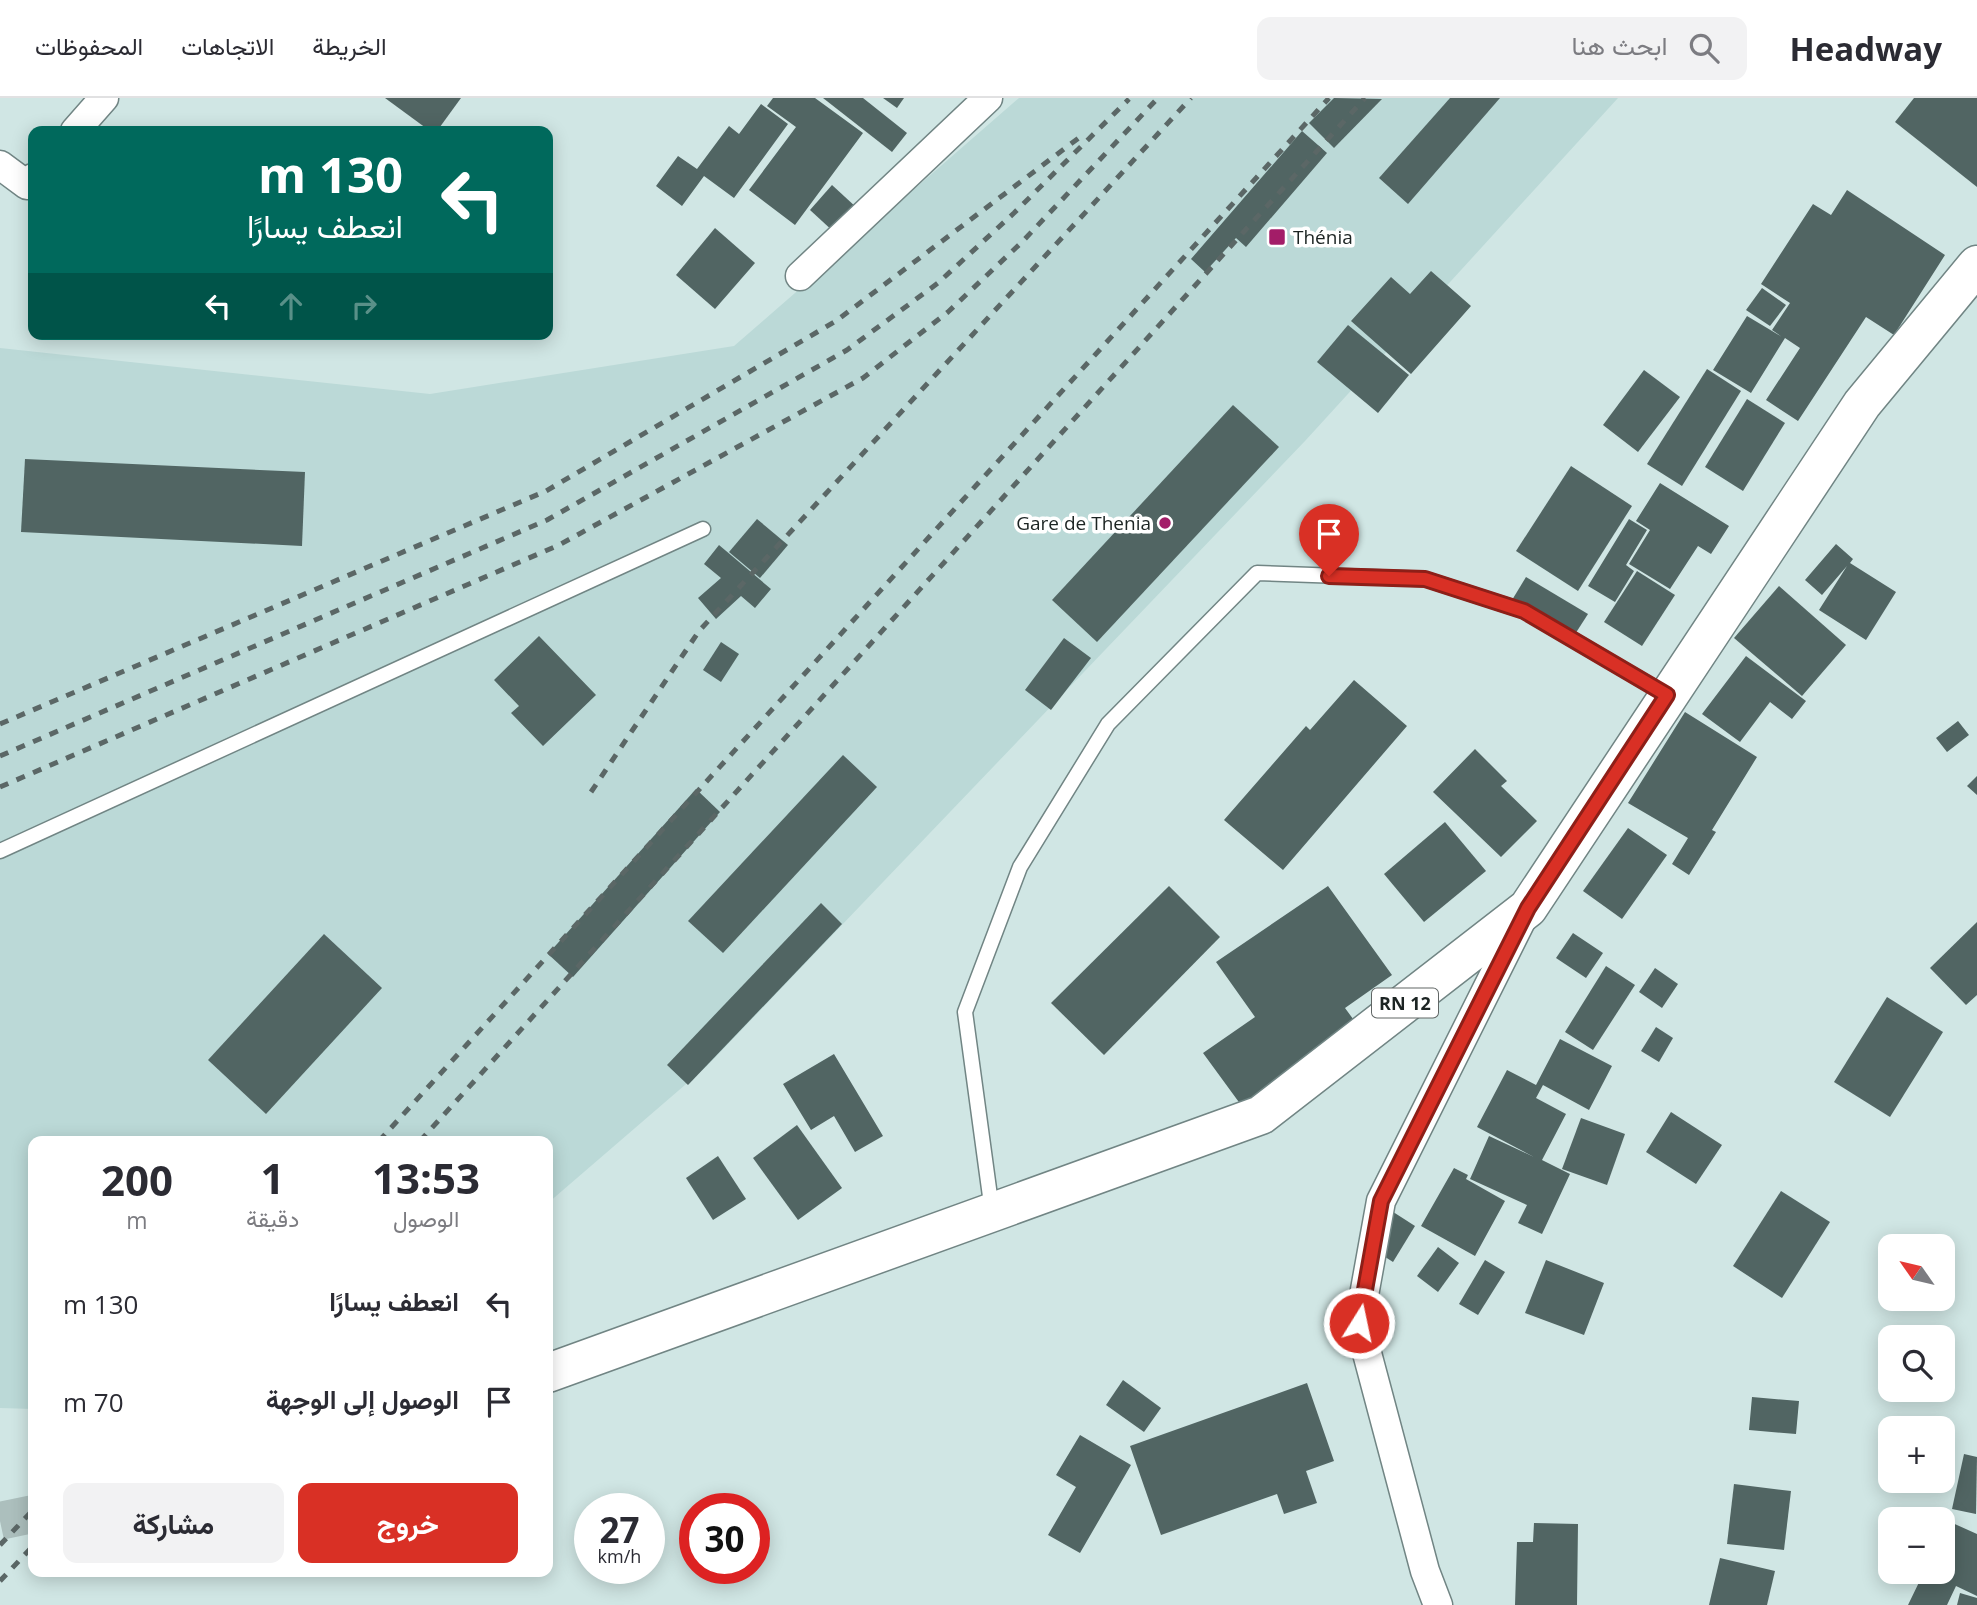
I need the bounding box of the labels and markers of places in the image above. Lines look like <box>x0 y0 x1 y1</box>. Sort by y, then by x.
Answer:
place label: Thénia <box>1293 224 1353 250</box>
marker: Thénia <box>1267 227 1287 247</box>
pin <box>1299 504 1359 576</box>
place label: Gare de Thenia <box>1016 510 1151 536</box>
marker: Gare de Thenia <box>1157 515 1173 531</box>

